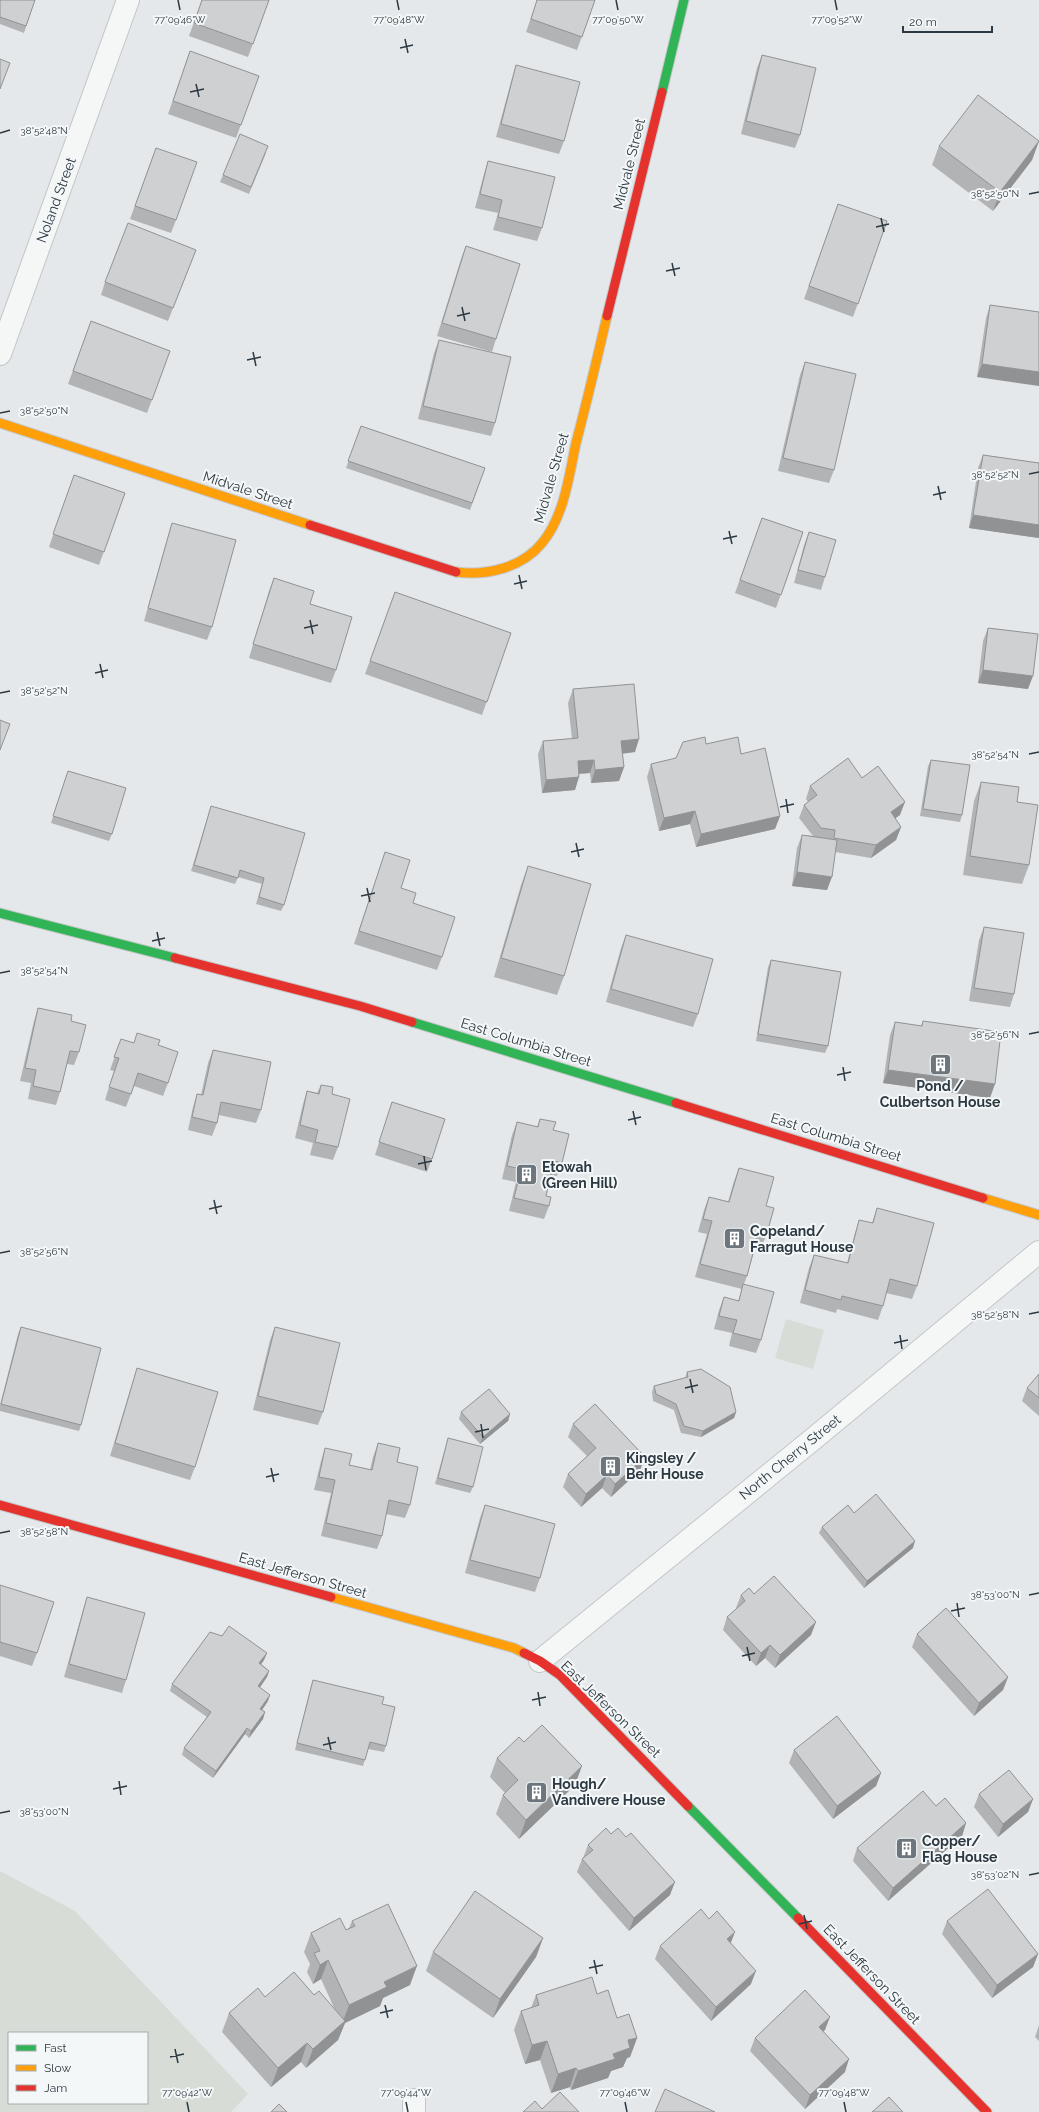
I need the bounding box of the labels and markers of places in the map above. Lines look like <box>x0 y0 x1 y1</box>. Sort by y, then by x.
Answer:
building icon: Pond / Culbertson House <box>927 1051 953 1077</box>
place label: Pond / Culbertson House <box>880 1078 1001 1110</box>
place label: Etowah (Green Hill) <box>542 1159 617 1191</box>
building icon: Etowah (Green Hill) <box>513 1162 539 1188</box>
place label: Copeland/ Farragut House <box>750 1223 854 1255</box>
building icon: Copeland/ Farragut House <box>722 1226 748 1252</box>
place label: Kingsley / Behr House <box>626 1450 704 1482</box>
building icon: Kingsley / Behr House <box>598 1453 624 1479</box>
place label: Hough/ Vandivere House <box>552 1776 666 1808</box>
building icon: Hough/ Vandivere House <box>523 1779 549 1805</box>
place label: Copper/ Flag House <box>922 1833 998 1865</box>
building icon: Copper/ Flag House <box>894 1836 920 1862</box>

